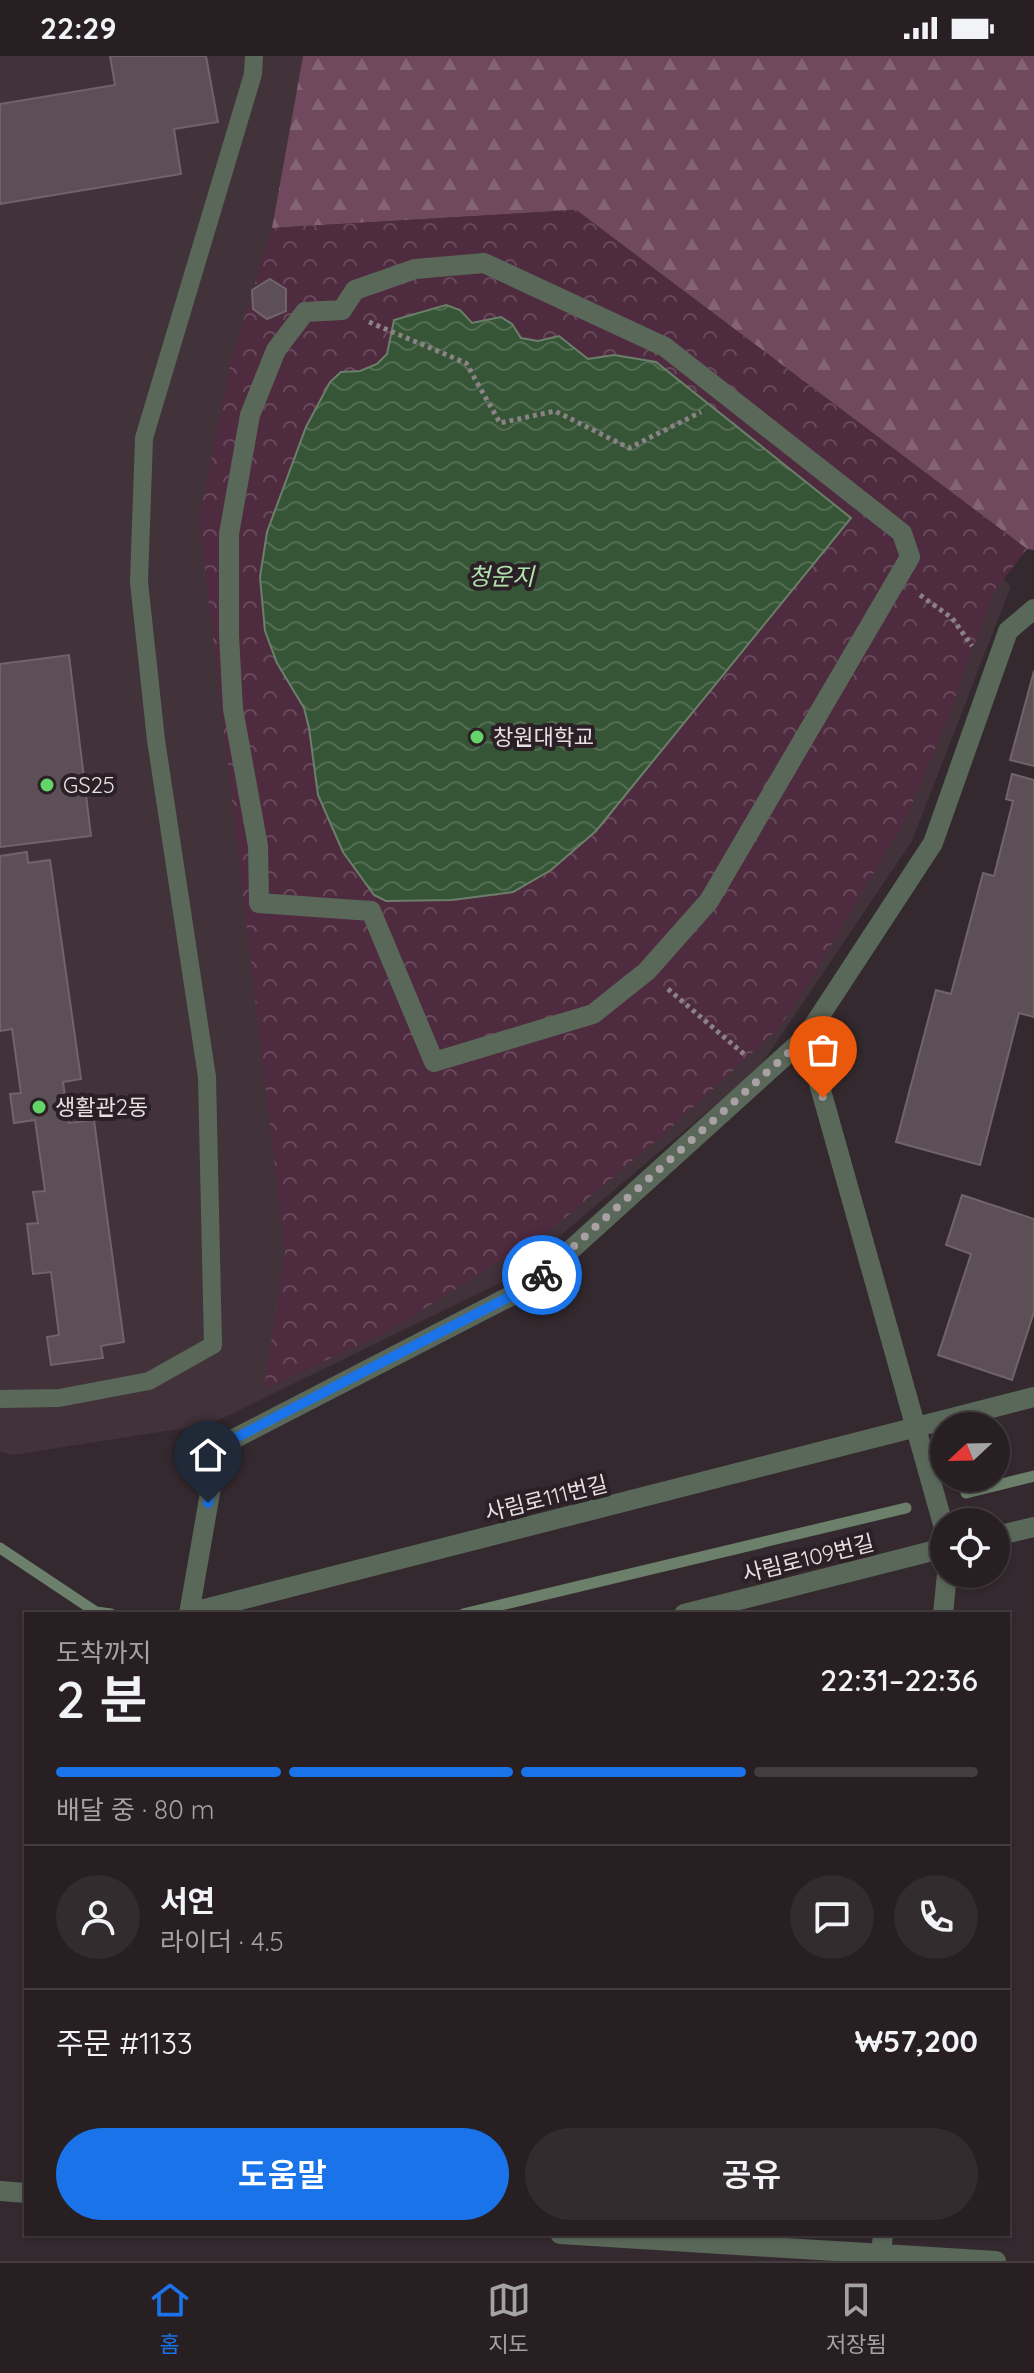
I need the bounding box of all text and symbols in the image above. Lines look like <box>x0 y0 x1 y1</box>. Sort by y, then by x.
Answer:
text: 22:29 <box>40 9 116 47</box>
water label: 청운지 <box>468 561 536 591</box>
place label: 창원대학교 <box>493 723 594 751</box>
marker: 창원대학교 <box>468 728 486 746</box>
place label: GS25 <box>63 771 115 799</box>
marker: GS25 <box>38 776 56 794</box>
pin <box>789 1016 857 1098</box>
icon: bag <box>801 1028 845 1072</box>
place label: 생활관2동 <box>55 1093 148 1121</box>
marker: 생활관2동 <box>30 1098 48 1116</box>
courier <box>502 1235 582 1315</box>
icon: bike <box>520 1253 564 1297</box>
north arrow <box>930 1412 1010 1492</box>
map controls <box>930 1412 1010 1588</box>
pin <box>174 1421 242 1503</box>
icon: home <box>186 1433 230 1477</box>
street label: 사림로111번길 <box>482 1469 610 1527</box>
button: locate <box>930 1508 1010 1588</box>
street label: 사림로109번길 <box>739 1528 877 1588</box>
text: 도착까지 <box>56 1636 152 1669</box>
text: 22:31–22:36 <box>820 1661 978 1699</box>
text: 2 분 <box>56 1666 148 1731</box>
text: 배달 중 · 80 m <box>56 1793 214 1826</box>
button: person <box>56 1875 140 1959</box>
button: chat <box>790 1875 874 1959</box>
button: phone <box>894 1875 978 1959</box>
text: 서연 <box>160 1882 215 1920</box>
text: 라이더 · 4.5 <box>160 1925 284 1958</box>
text: ₩57,200 <box>855 2022 978 2060</box>
text: 주문 #1133 <box>56 2024 193 2062</box>
button: 도움말 <box>56 2128 509 2220</box>
button: 공유 <box>525 2128 978 2220</box>
tab: 홈 <box>148 2278 192 2358</box>
tab: 지도 <box>487 2278 531 2358</box>
tab: 저장됨 <box>826 2278 886 2358</box>

